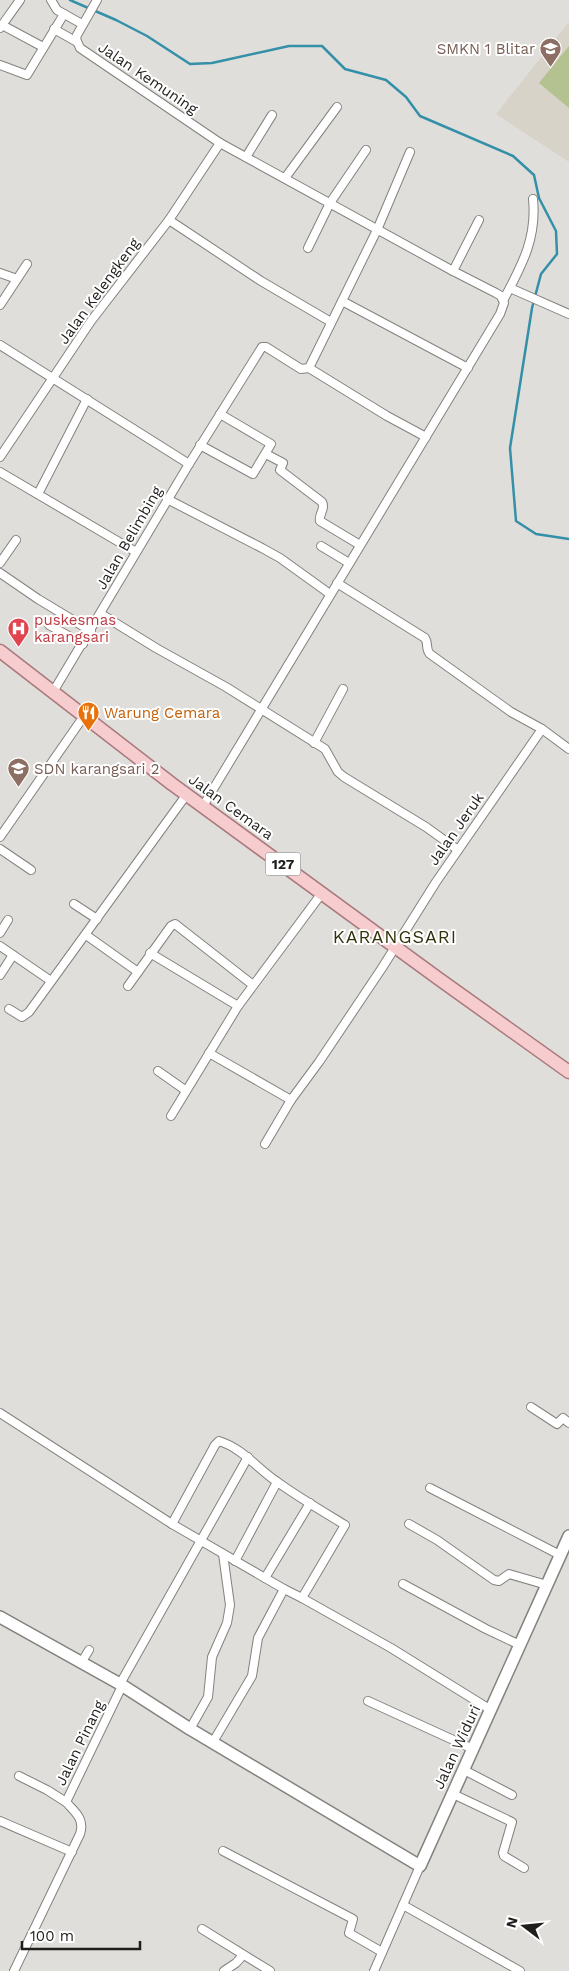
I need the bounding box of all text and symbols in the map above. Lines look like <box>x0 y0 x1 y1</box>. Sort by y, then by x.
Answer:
school or university icon: SMKN 1 Blitar <box>539 37 563 68</box>
street label: Jalan Kemuning <box>95 38 201 118</box>
place label: SMKN 1 Blitar <box>437 40 535 58</box>
street label: Jalan Kelengkeng <box>54 234 144 348</box>
street label: Jalan Belimbing <box>92 483 166 593</box>
place label: puskesmas karangsari <box>34 611 116 646</box>
hospital icon: puskesmas karangsari <box>6 617 30 648</box>
restaurant icon: Warung Cemara <box>76 701 100 732</box>
place label: Warung Cemara <box>104 704 221 722</box>
school or university icon: SDN karangsari 2 <box>6 757 30 788</box>
place label: SDN karangsari 2 <box>34 760 159 778</box>
street label: Jalan Cemara <box>185 770 277 844</box>
street label: Jalan Jeruk <box>424 789 488 869</box>
road number: 127 <box>266 852 300 876</box>
district label: KARANGSARI <box>333 926 457 947</box>
street label: Jalan Pinang <box>52 1698 108 1788</box>
street label: Jalan Widuri <box>430 1702 484 1792</box>
north arrow <box>499 1901 549 1951</box>
text: N <box>502 1915 521 1930</box>
scale bar <box>22 1918 140 1950</box>
text: 100 m <box>30 1927 74 1945</box>

